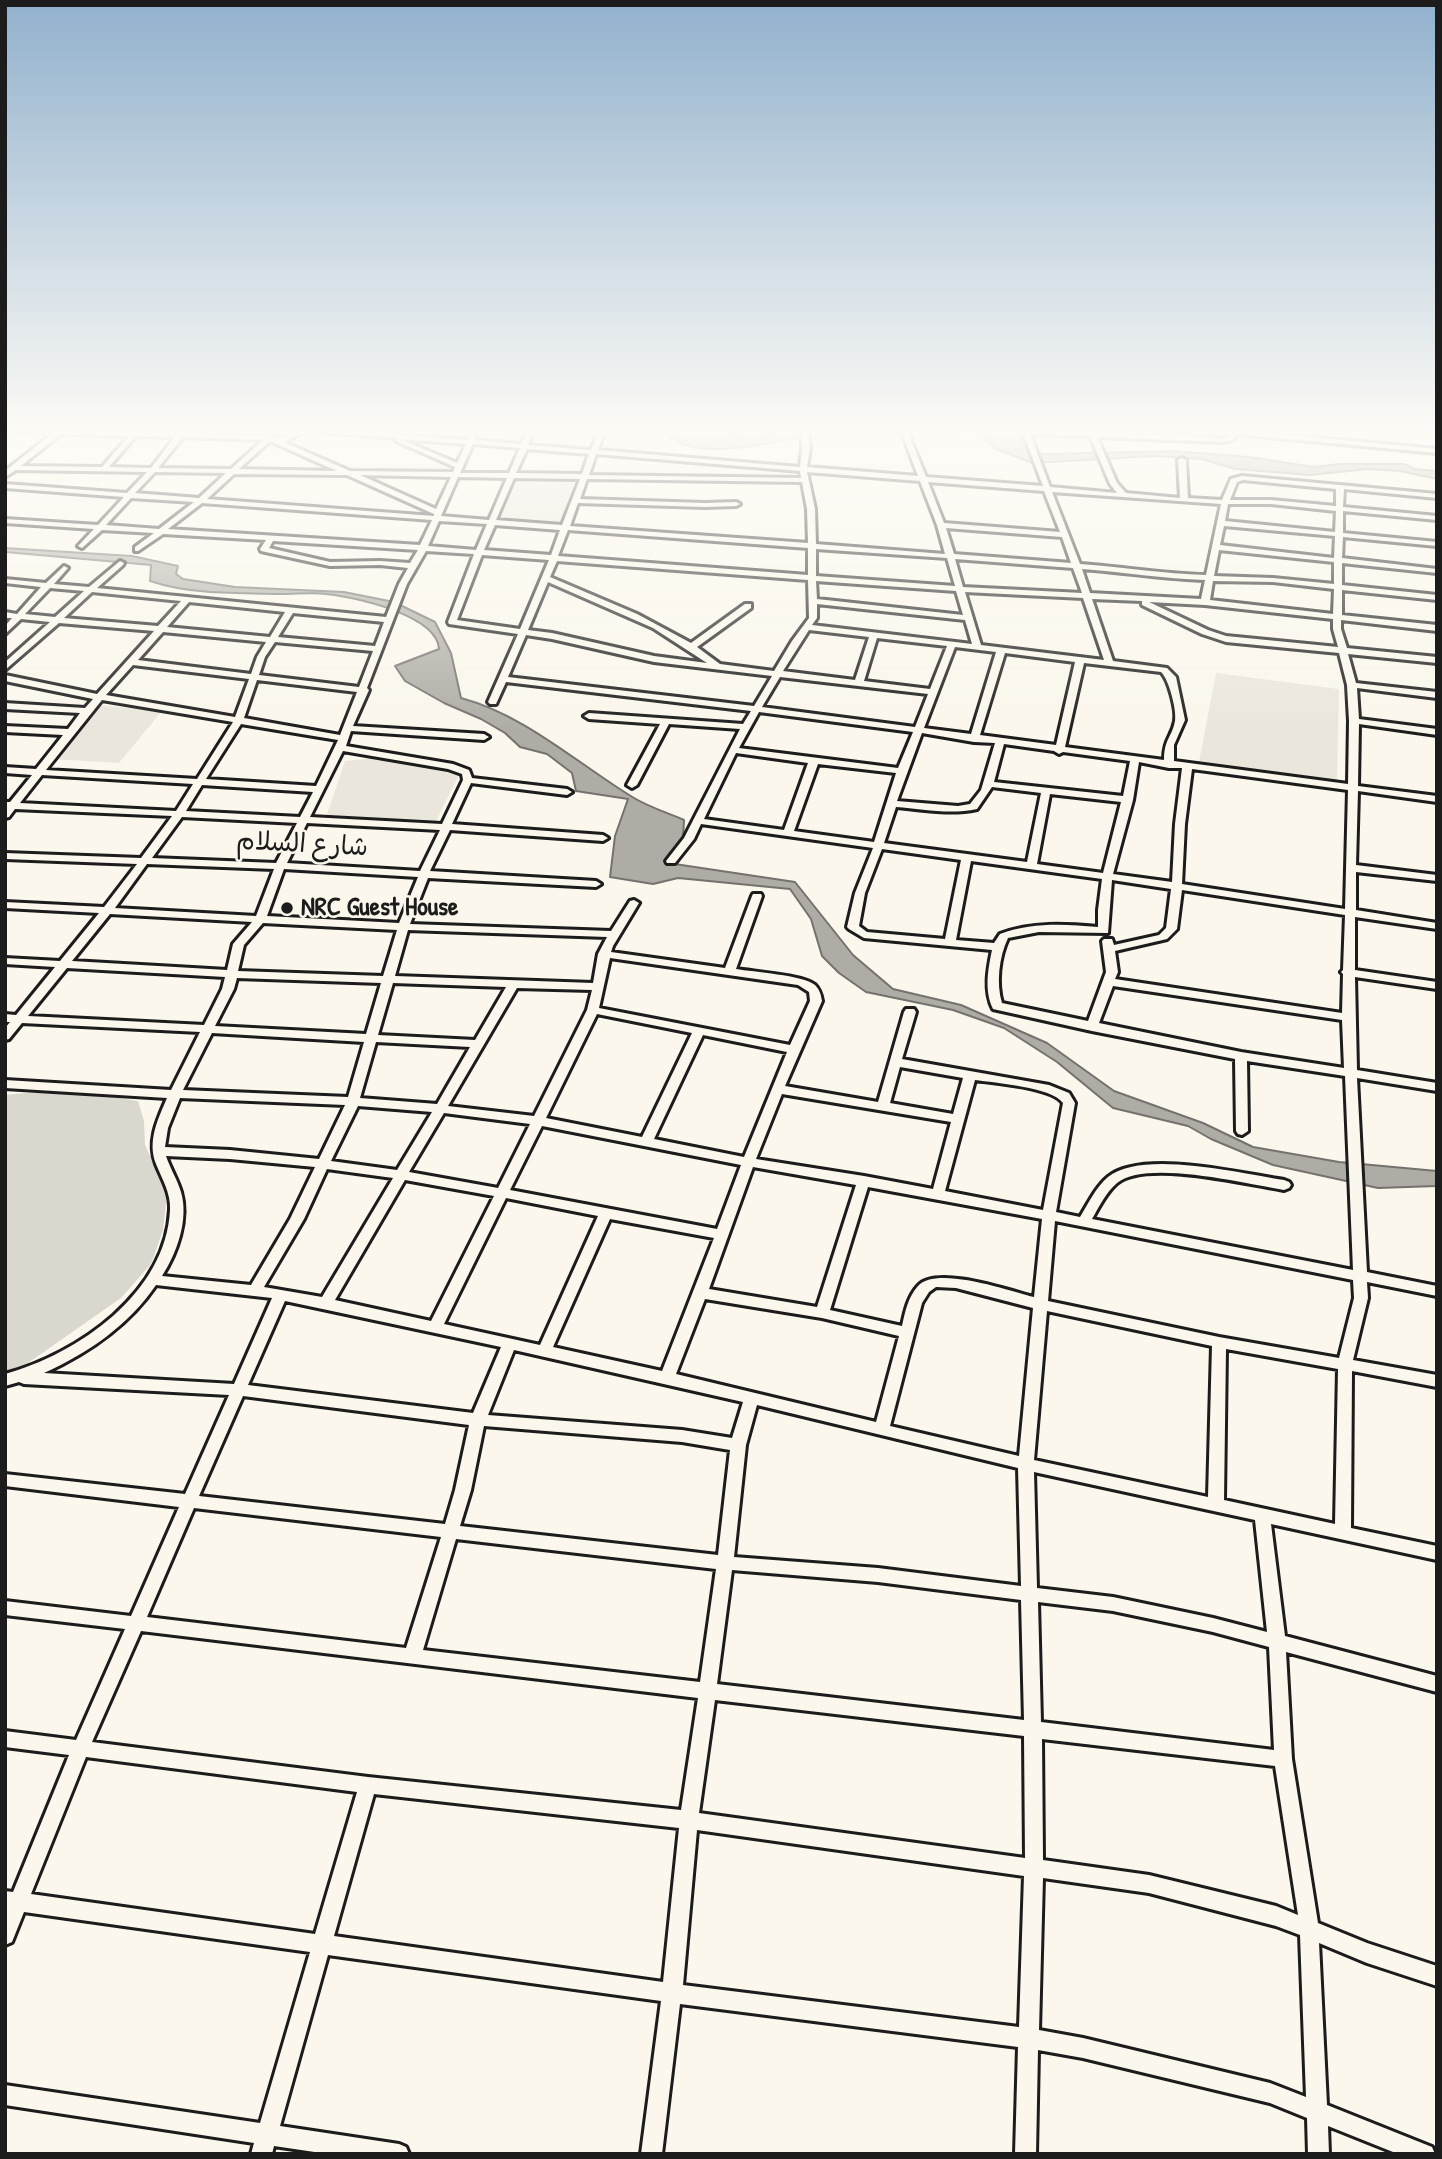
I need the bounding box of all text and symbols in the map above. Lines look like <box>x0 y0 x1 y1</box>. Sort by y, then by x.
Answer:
street label: شارع السلام <box>235 826 369 864</box>
place label: NRC Guest House <box>301 892 458 924</box>
marker: NRC Guest House <box>279 900 295 916</box>

